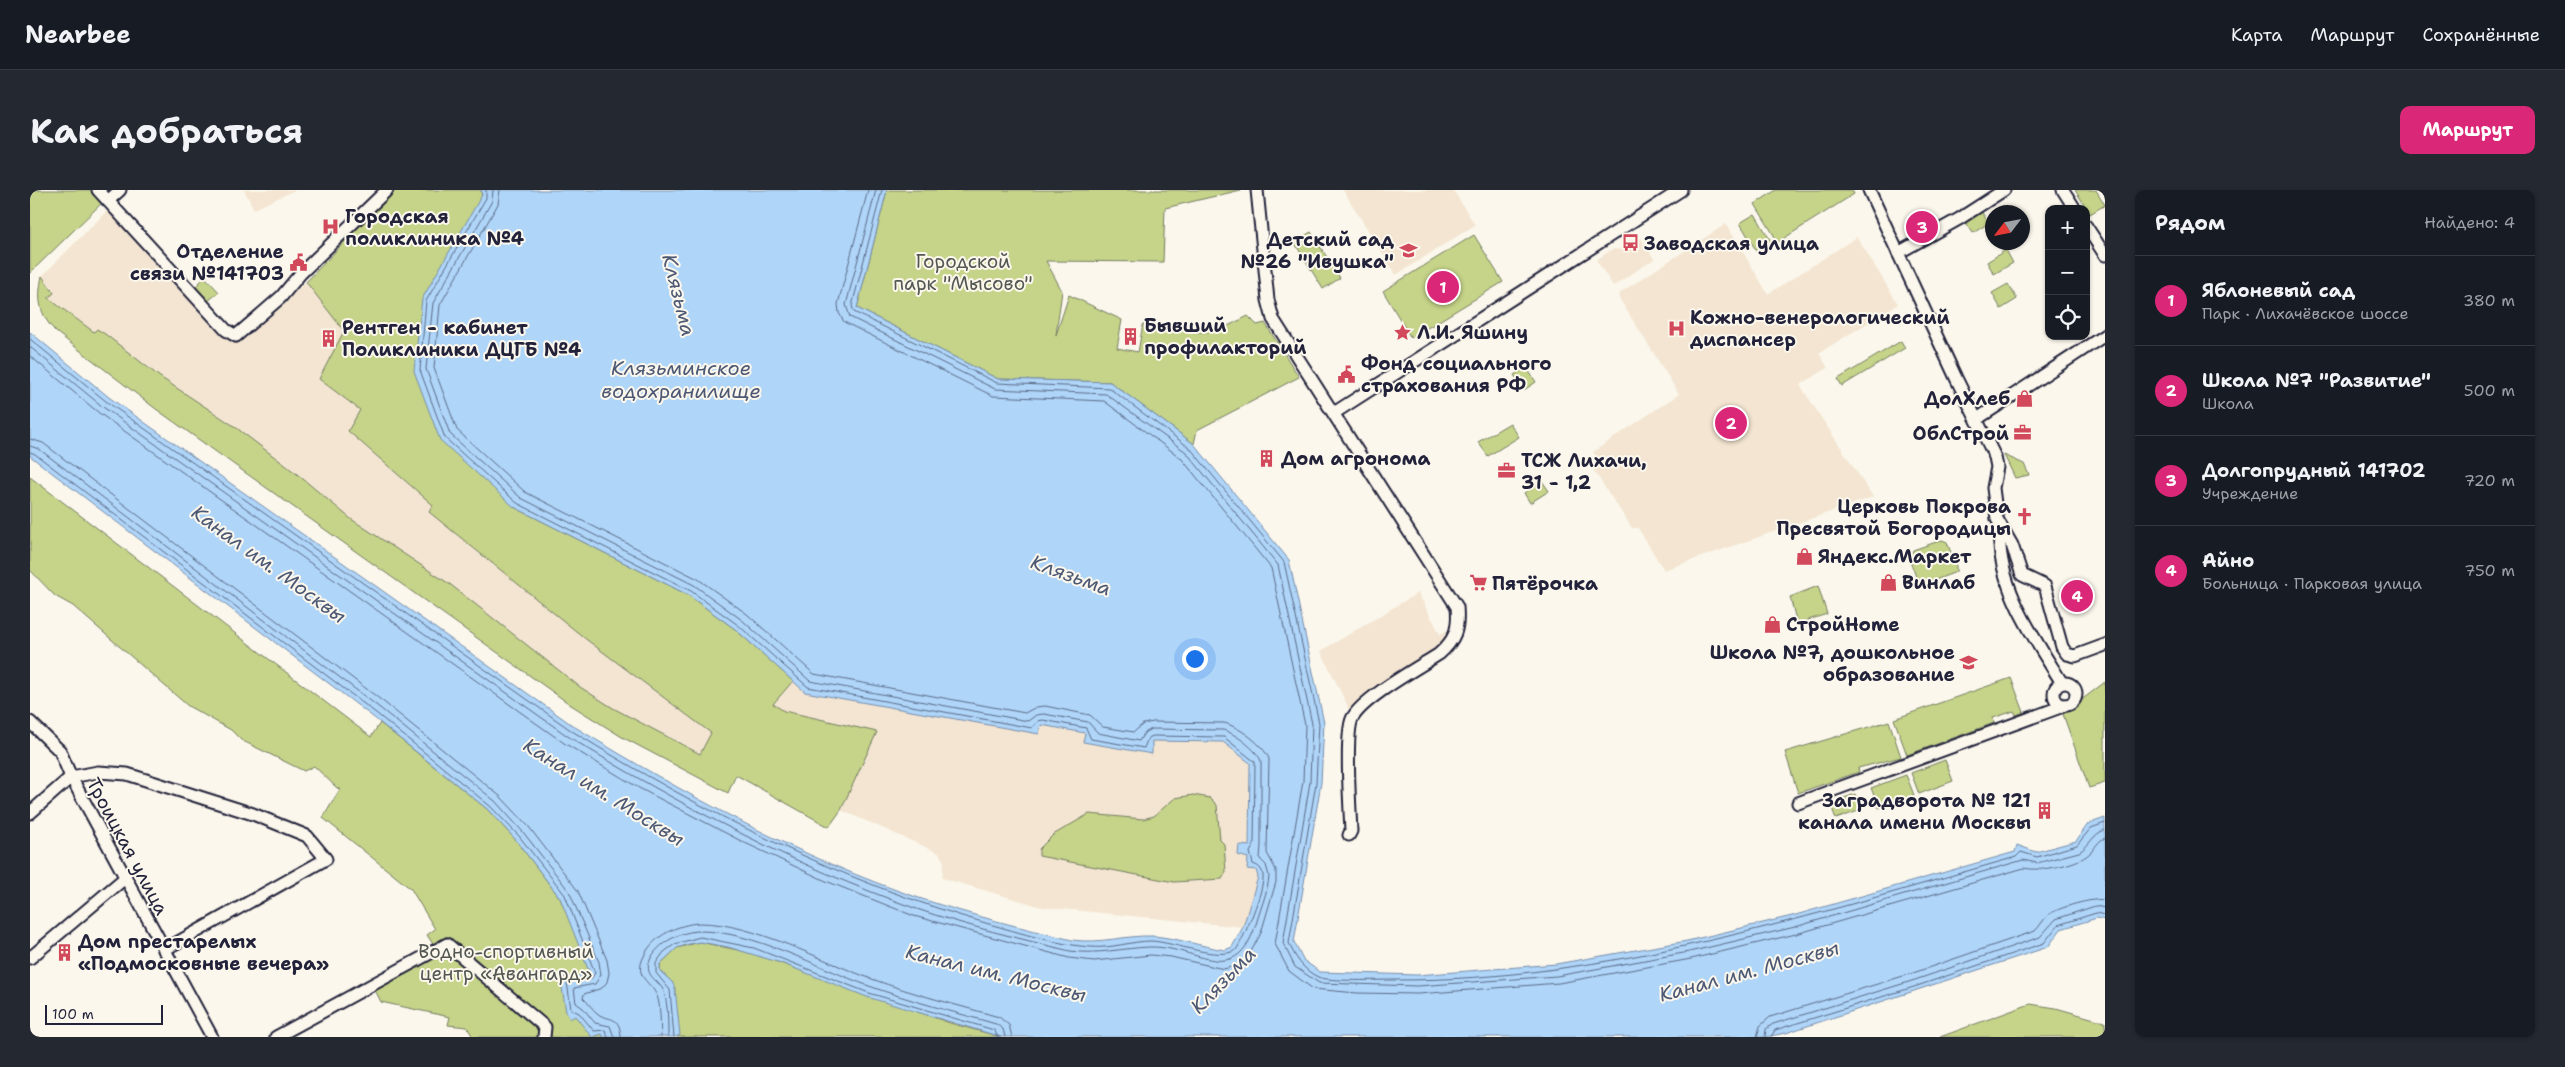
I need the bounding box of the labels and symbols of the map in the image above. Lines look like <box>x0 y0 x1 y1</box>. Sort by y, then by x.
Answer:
place label: Городская поликлиника №4 <box>345 204 525 251</box>
north arrow <box>1985 205 2030 250</box>
pin: 3 <box>1906 208 1938 246</box>
hospital icon: Городская поликлиника №4 <box>321 217 341 237</box>
place label: Детский сад №26 "Ивушка" <box>1241 227 1395 274</box>
place label: Заводская улица <box>1644 231 1819 256</box>
bus stop icon: Заводская улица <box>1620 233 1640 253</box>
place label: Отделение связи №141703 <box>130 239 284 286</box>
school or university icon: Детский сад №26 "Ивушка" <box>1398 240 1418 260</box>
park label: Городской парк "Мысово" <box>893 249 1033 296</box>
water label: Клязьма <box>656 251 702 339</box>
public building icon: Отделение связи №141703 <box>288 252 308 272</box>
pin: 1 <box>1427 268 1459 306</box>
place label: Кожно-венерологический диспансер <box>1690 305 1950 352</box>
place label: Бывший профилакторий <box>1144 313 1306 360</box>
place label: Рентген - кабинет Поликлиники ДЦГБ №4 <box>342 315 582 362</box>
hospital icon: Кожно-венерологический диспансер <box>1666 318 1686 338</box>
place label: Л.И. Яшину <box>1417 320 1528 345</box>
place icon: Л.И. Яшину <box>1393 322 1413 342</box>
building icon: Бывший профилакторий <box>1120 326 1140 346</box>
building icon: Рентген - кабинет Поликлиники ДЦГБ №4 <box>318 328 338 348</box>
place label: Фонд социального страхования РФ <box>1361 351 1552 398</box>
water label: Клязьминское водохранилище <box>601 355 761 404</box>
public building icon: Фонд социального страхования РФ <box>1337 364 1357 384</box>
place label: ДолХлеб <box>1924 386 2010 411</box>
shop icon: ДолХлеб <box>2014 388 2034 408</box>
pin: 2 <box>1715 404 1747 442</box>
place label: ОблСтрой <box>1913 421 2009 446</box>
office icon: ОблСтрой <box>2013 423 2033 443</box>
place label: Дом агронома <box>1281 446 1430 471</box>
building icon: Дом агронома <box>1257 448 1277 468</box>
place label: ТСЖ Лихачи, 31 - 1,2 <box>1521 448 1647 495</box>
office icon: ТСЖ Лихачи, 31 - 1,2 <box>1497 461 1517 481</box>
place label: Церковь Покрова Пресвятой Богородицы <box>1777 494 2011 541</box>
water label: Канал им. Москвы <box>186 499 352 629</box>
church icon: Церковь Покрова Пресвятой Богородицы <box>2015 507 2035 527</box>
place label: Яндекс.Маркет <box>1818 544 1972 569</box>
shop icon: Яндекс.Маркет <box>1794 546 1814 566</box>
water label: Клязьма <box>1027 548 1115 602</box>
place label: Винлаб <box>1902 570 1975 595</box>
place label: Пятёрочка <box>1492 571 1598 596</box>
shop icon: Винлаб <box>1878 572 1898 592</box>
supermarket icon: Пятёрочка <box>1468 573 1488 593</box>
pin: 4 <box>2061 577 2093 615</box>
place label: СтройHome <box>1786 612 1900 637</box>
shop icon: СтройHome <box>1762 614 1782 634</box>
place label: Школа №7, дошкольное образование <box>1710 640 1955 687</box>
your location <box>1182 646 1208 672</box>
school or university icon: Школа №7, дошкольное образование <box>1959 653 1979 673</box>
water label: Канал им. Москвы <box>519 732 689 852</box>
street label: Троицкая улица <box>81 773 174 919</box>
place label: Заградворота № 121 канала имени Москвы <box>1798 788 2031 835</box>
building icon: Заградворота № 121 канала имени Москвы <box>2035 801 2055 821</box>
place label: Дом престарелых «Подмосковные вечера» <box>78 929 329 976</box>
water label: Канал им. Москвы <box>1656 934 1842 1008</box>
water label: Канал им. Москвы <box>903 938 1089 1008</box>
park label: Водно-спортивный центр «Авангард» <box>418 939 594 986</box>
water label: Клязьма <box>1185 941 1261 1019</box>
building icon: Дом престарелых «Подмосковные вечера» <box>54 942 74 962</box>
scale bar <box>45 1002 162 1025</box>

